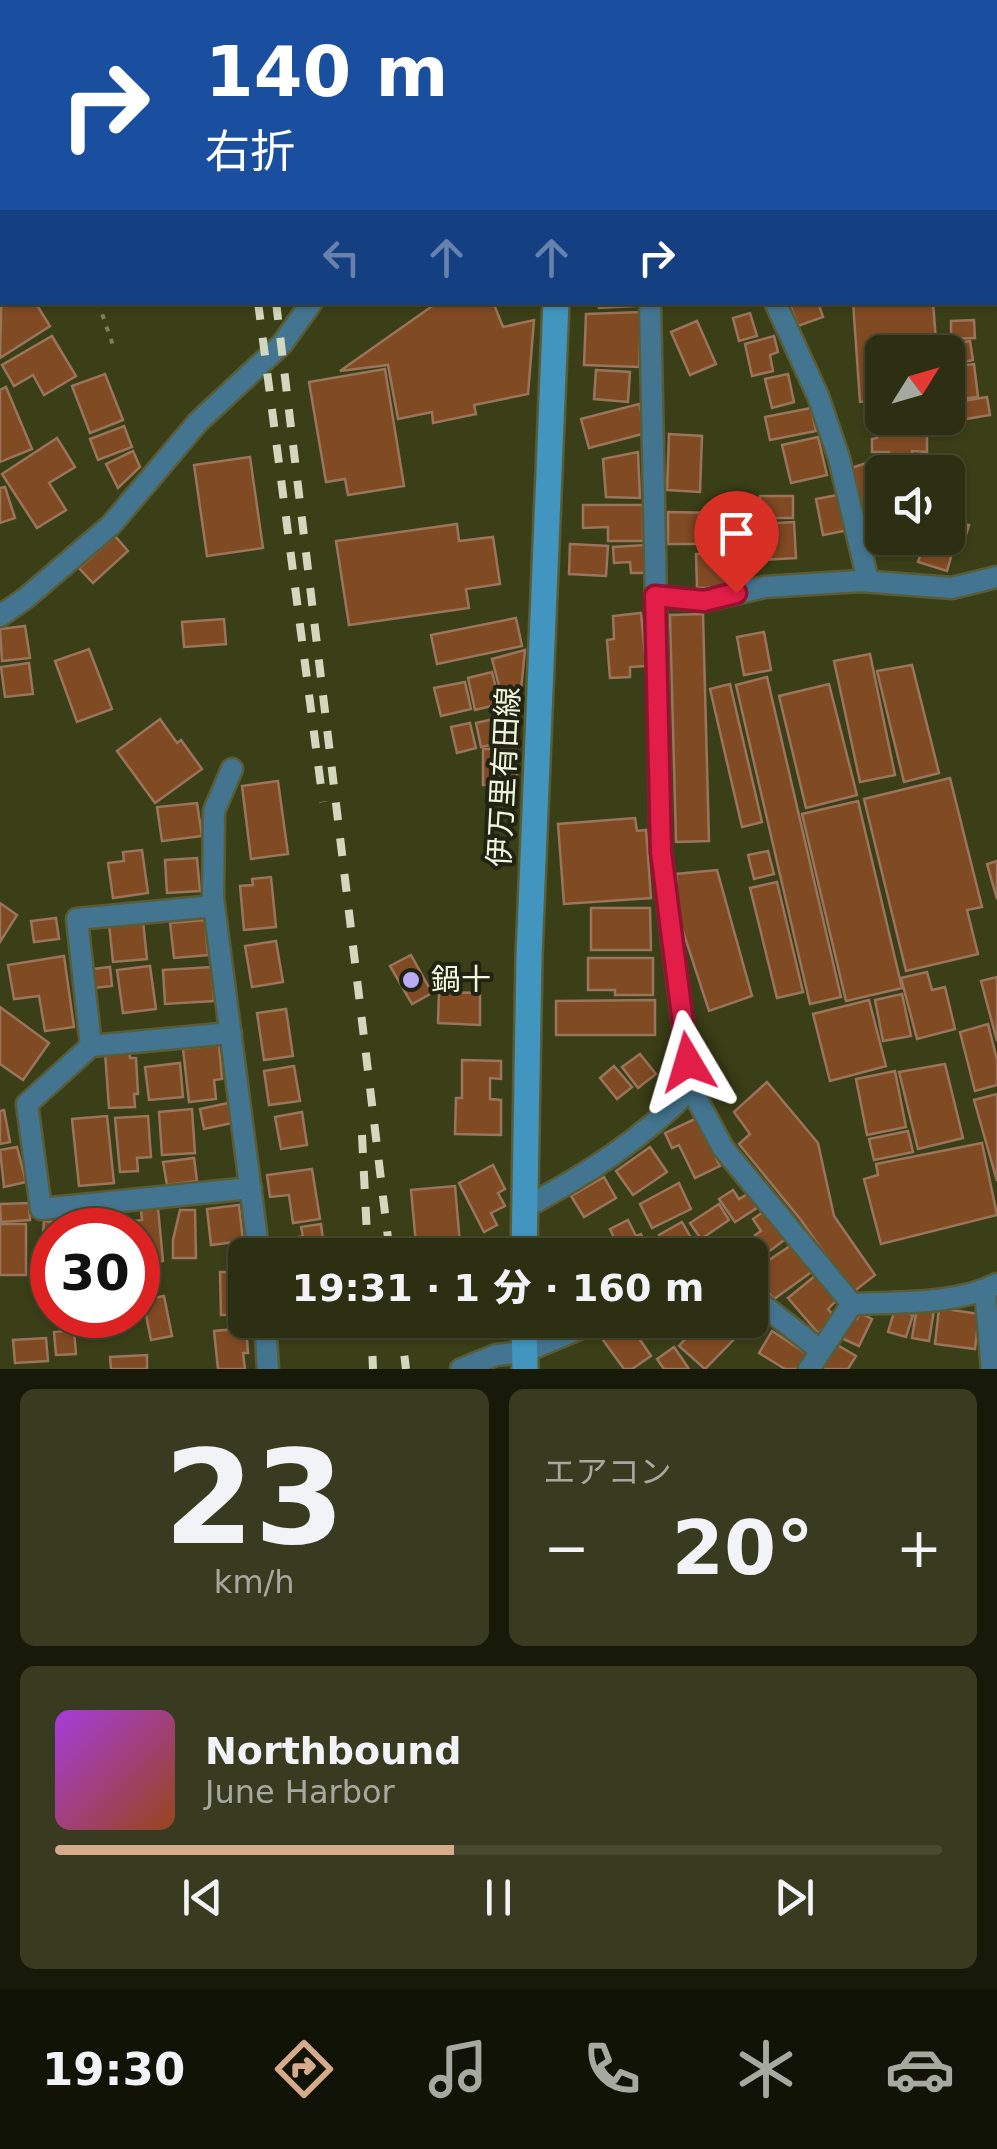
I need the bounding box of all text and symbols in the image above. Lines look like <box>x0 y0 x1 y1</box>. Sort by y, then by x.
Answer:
text: 140 m <box>205 31 448 113</box>
icon: right <box>40 40 170 170</box>
text: 右折 <box>205 125 295 178</box>
icon: left <box>314 230 369 285</box>
icon: ahead <box>419 230 474 285</box>
icon: ahead <box>524 230 579 285</box>
icon: right <box>629 230 684 285</box>
north arrow <box>865 335 965 435</box>
map controls <box>865 335 965 555</box>
button: sound <box>865 455 965 555</box>
pin <box>694 491 779 594</box>
icon: arrive <box>709 506 764 561</box>
street label: 伊万里有田線 <box>481 686 526 868</box>
place label: 鍋十 <box>431 962 491 997</box>
marker: 鍋十 <box>400 969 422 991</box>
position arrow <box>636 1010 740 1114</box>
speed limit sign: 30 <box>30 1208 160 1338</box>
text: 19:31 · 1 分 · 160 m <box>292 1266 704 1310</box>
text: 23 <box>164 1422 345 1574</box>
text: エアコン <box>544 1453 672 1491</box>
text: 20° <box>672 1504 814 1592</box>
text: − <box>544 1516 590 1580</box>
text: + <box>896 1516 942 1580</box>
text: km/h <box>214 1563 295 1601</box>
text: Northbound <box>205 1729 461 1773</box>
text: June Harbor <box>205 1773 395 1811</box>
icon: previous <box>175 1870 230 1925</box>
icon: pause <box>471 1870 526 1925</box>
icon: next <box>767 1870 822 1925</box>
icon: directions <box>269 2034 339 2104</box>
icon: music <box>423 2034 493 2104</box>
icon: phone <box>577 2034 647 2104</box>
icon: climate <box>731 2034 801 2104</box>
icon: car <box>885 2034 955 2104</box>
text: 19:30 <box>42 2043 185 2096</box>

